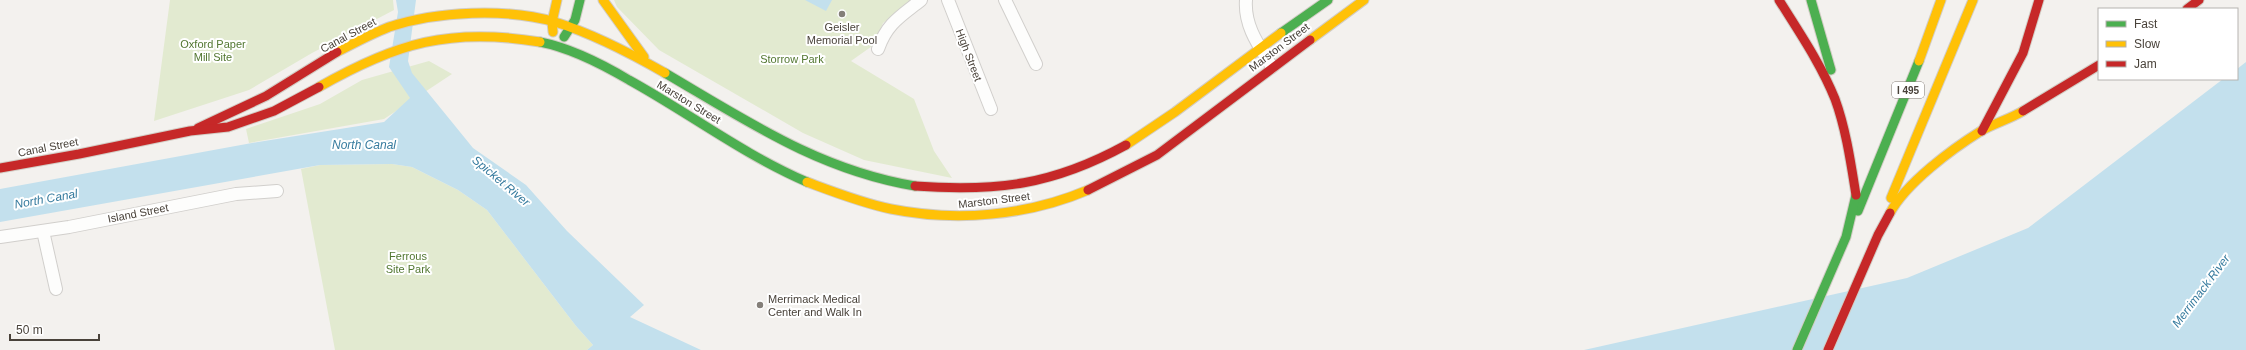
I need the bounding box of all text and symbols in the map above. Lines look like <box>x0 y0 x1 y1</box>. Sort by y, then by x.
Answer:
legend <box>2098 8 2238 80</box>
marker: Geisler Memorial Pool <box>837 9 847 19</box>
street label: Canal Street <box>318 15 378 55</box>
text: Fast <box>2134 17 2158 31</box>
place label: Geisler Memorial Pool <box>807 21 877 46</box>
street label: Marston Street <box>1247 21 1311 73</box>
street label: High Street <box>954 27 984 83</box>
text: Slow <box>2134 37 2160 51</box>
park label: Oxford Paper Mill Site <box>180 38 246 63</box>
park label: Storrow Park <box>760 53 824 65</box>
text: Jam <box>2134 57 2157 71</box>
street label: Marston Street <box>655 78 723 126</box>
road number: I 495 <box>1892 82 1924 98</box>
street label: Canal Street <box>17 135 79 159</box>
water label: North Canal <box>332 138 396 152</box>
water label: Spicket River <box>469 153 533 210</box>
water label: North Canal <box>13 186 79 211</box>
street label: Marston Street <box>957 190 1031 210</box>
street label: Island Street <box>107 201 169 225</box>
park label: Ferrous Site Park <box>386 250 431 275</box>
water label: Merrimack River <box>2169 251 2233 330</box>
place label: Merrimack Medical Center and Walk In <box>768 293 862 318</box>
marker: Merrimack Medical Center and Walk In <box>755 300 765 310</box>
scale bar <box>10 316 99 342</box>
text: 50 m <box>16 323 43 337</box>

